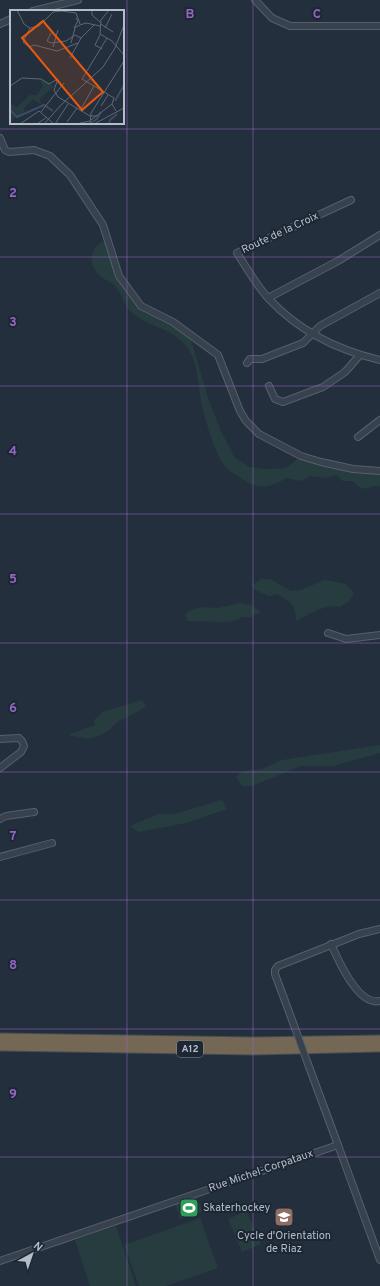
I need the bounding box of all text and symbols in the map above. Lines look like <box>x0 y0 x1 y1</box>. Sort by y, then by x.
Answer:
text: B <box>186 7 195 23</box>
text: C <box>313 7 321 23</box>
inset map <box>10 10 124 124</box>
text: 2 <box>9 186 17 202</box>
street label: Route de la Croix <box>239 209 321 257</box>
text: 3 <box>9 315 17 331</box>
text: 4 <box>9 444 17 460</box>
text: 5 <box>9 572 17 588</box>
text: 6 <box>9 701 17 717</box>
text: 7 <box>10 829 17 845</box>
text: 8 <box>9 958 17 974</box>
road number: A12 <box>177 1041 203 1057</box>
text: 9 <box>9 1087 17 1103</box>
street label: Rue Michel-Corpataux <box>207 1146 315 1195</box>
sports icon: Skaterhockey <box>178 1197 200 1219</box>
place label: Skaterhockey <box>203 1201 270 1215</box>
school or university icon: Cycle d'Orientation de Riaz <box>273 1206 295 1228</box>
place label: Cycle d'Orientation de Riaz <box>237 1229 331 1256</box>
north arrow <box>12 1234 52 1274</box>
text: N <box>30 1239 45 1255</box>

